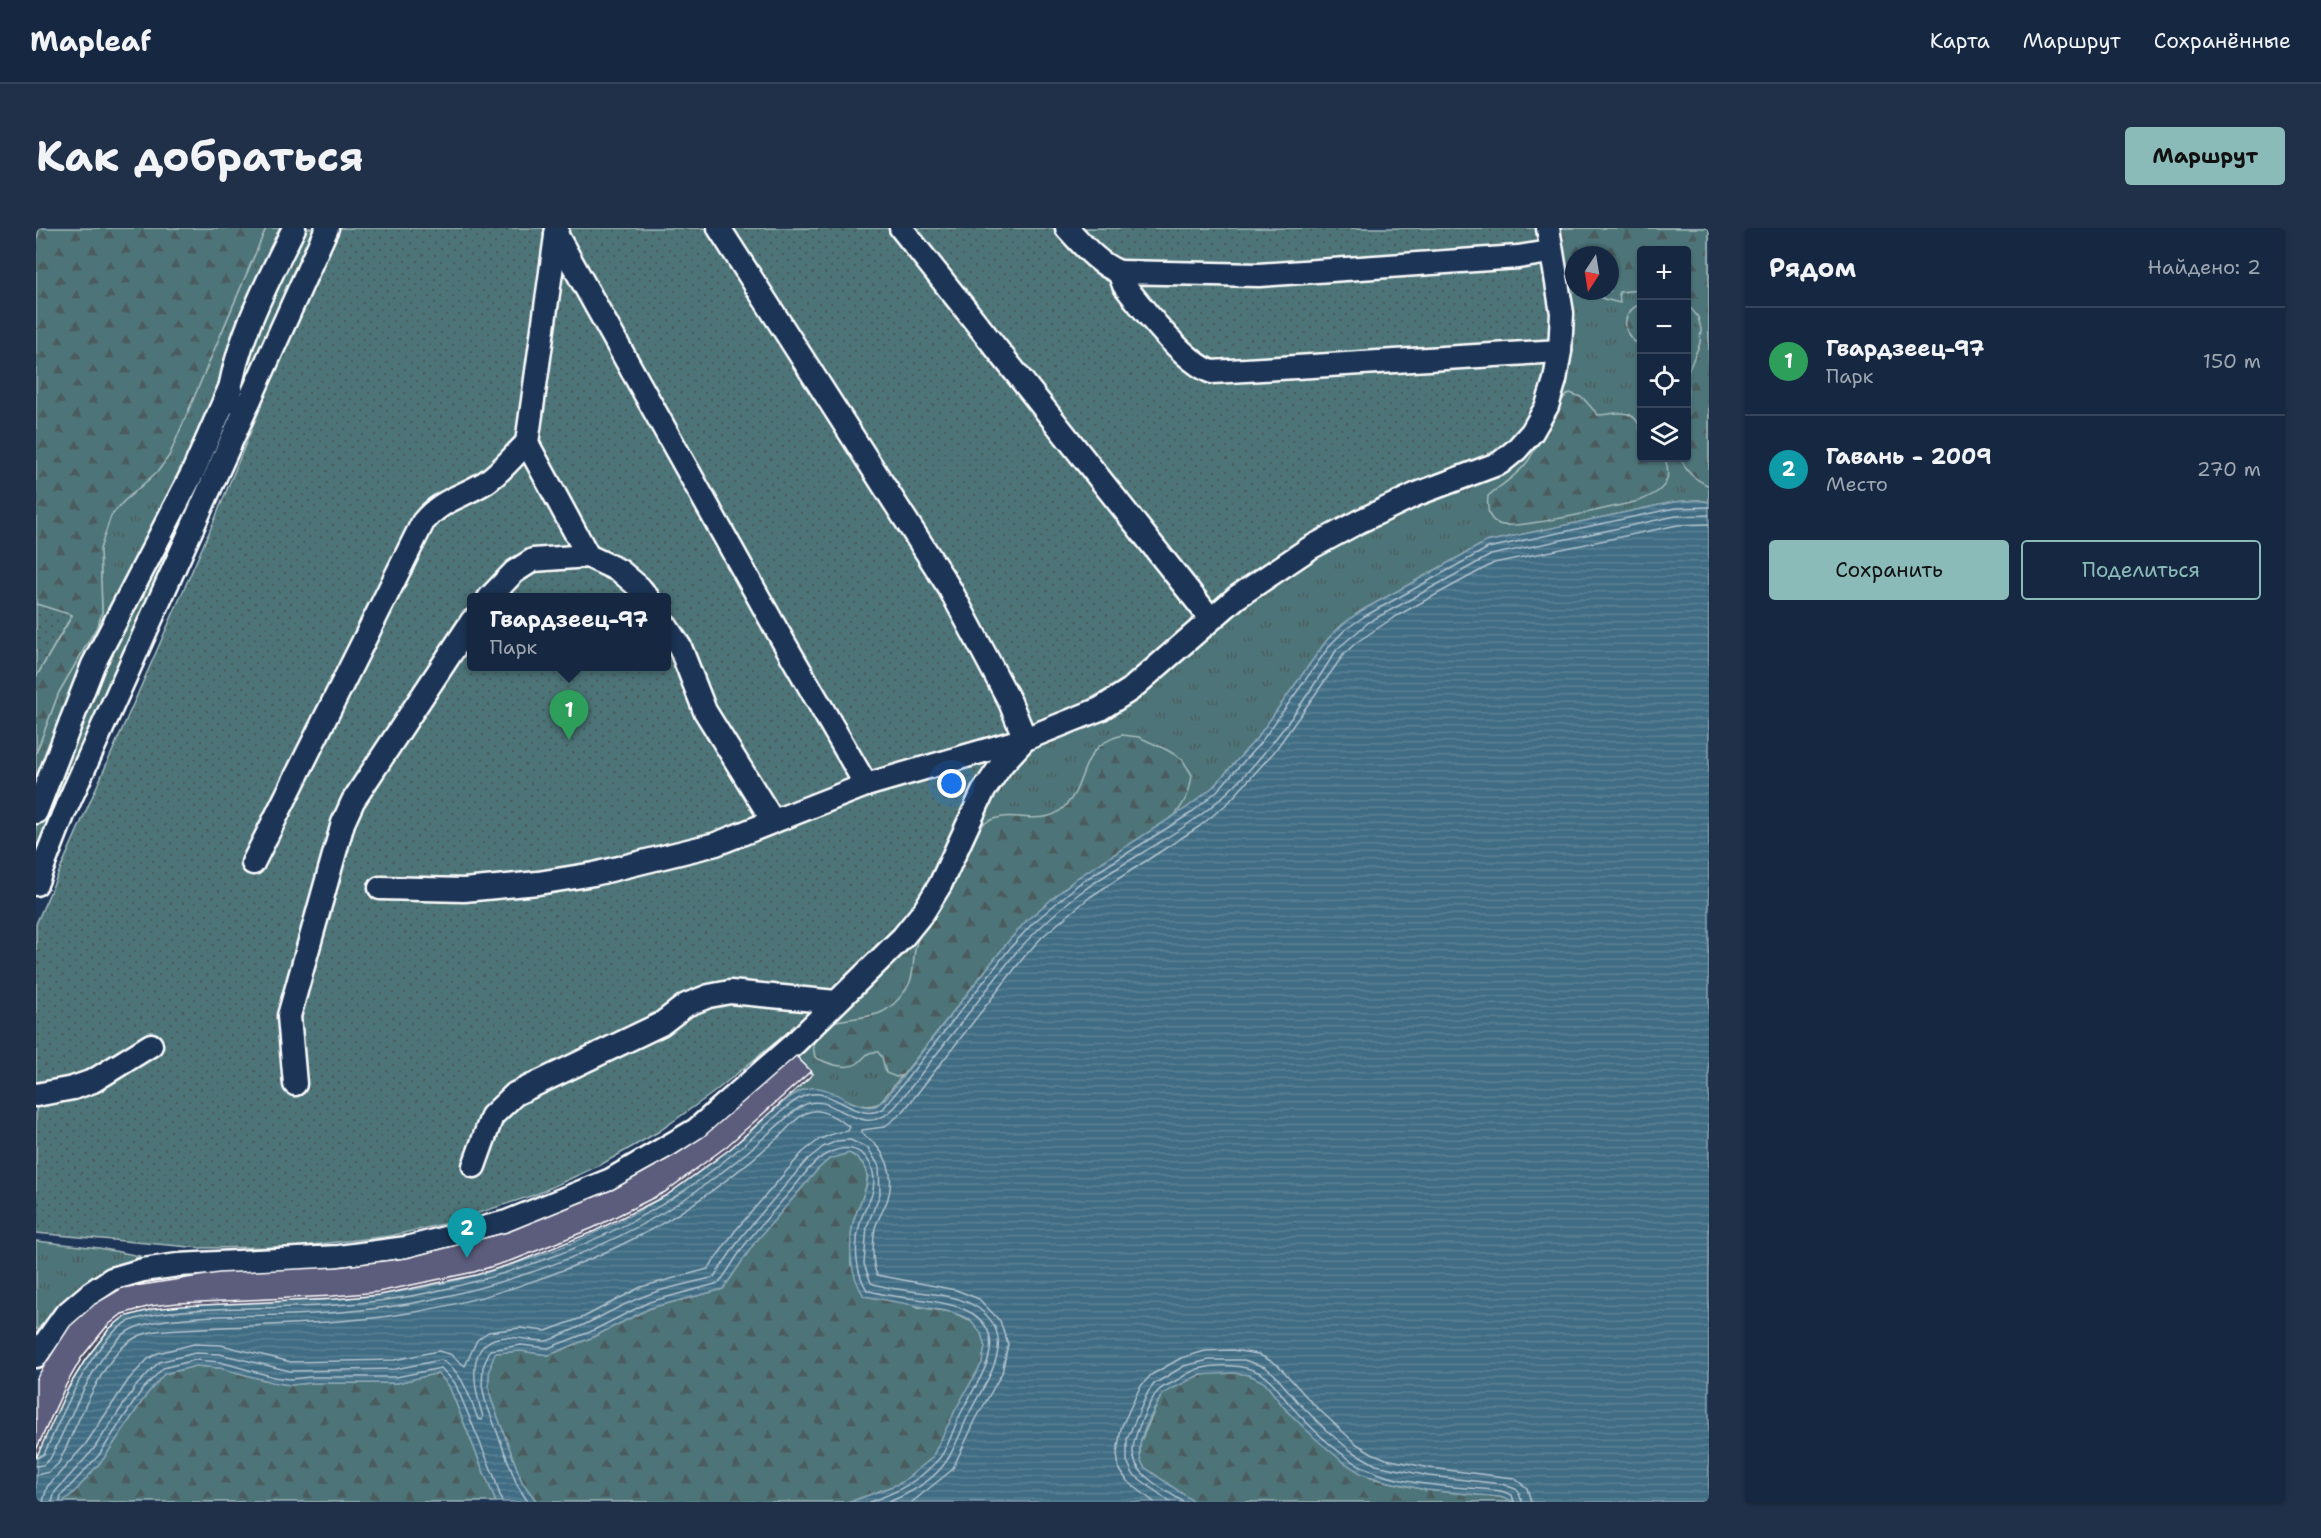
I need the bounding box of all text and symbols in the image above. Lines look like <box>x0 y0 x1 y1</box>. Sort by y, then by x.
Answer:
text: Mapleaf <box>30 22 151 60</box>
text: Карта <box>1930 27 1990 55</box>
text: Маршрут <box>2023 27 2121 55</box>
text: Сохранённые <box>2154 27 2291 55</box>
button: Маршрут <box>2125 127 2285 185</box>
text: Как добраться <box>36 128 364 184</box>
north arrow <box>1565 246 1619 300</box>
map controls <box>1637 246 1691 462</box>
button: + <box>1637 246 1691 300</box>
text: Рядом <box>1769 250 1856 285</box>
text: Найдено: 2 <box>2148 254 2261 280</box>
button: − <box>1637 300 1691 354</box>
text: Гвардзеец-97 <box>1826 334 1984 363</box>
text: 1 <box>1784 348 1793 374</box>
text: 150 m <box>2203 348 2261 374</box>
button: locate <box>1637 354 1691 408</box>
text: Парк <box>1826 363 1873 389</box>
button: layers <box>1637 408 1691 462</box>
text: Гавань - 2009 <box>1826 442 1992 471</box>
text: 2 <box>1782 456 1796 482</box>
text: 270 m <box>2197 456 2261 482</box>
text: Место <box>1826 471 1888 497</box>
button: Сохранить <box>1769 540 2009 600</box>
button: Поделиться <box>2021 540 2261 600</box>
popup <box>467 593 671 671</box>
text: Гвардзеец-97 <box>490 605 648 634</box>
text: Парк <box>490 634 537 660</box>
pin: 1 <box>550 690 588 740</box>
your location <box>937 769 966 798</box>
pin: 2 <box>448 1208 486 1258</box>

